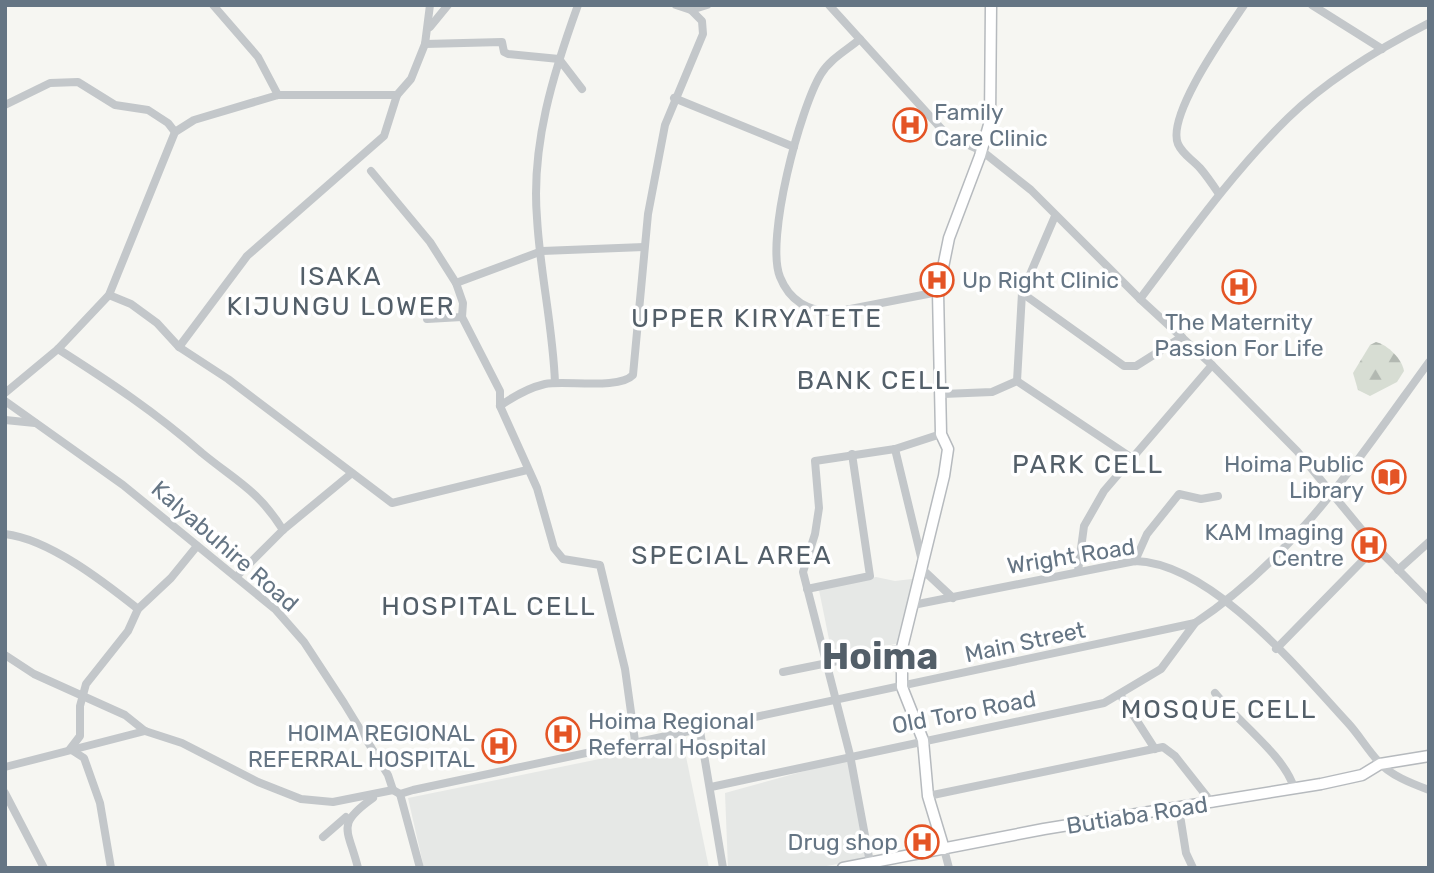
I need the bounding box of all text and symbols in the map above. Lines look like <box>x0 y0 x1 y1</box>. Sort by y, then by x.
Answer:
place label: Family Care Clinic <box>934 98 1048 152</box>
hospital icon: Family Care Clinic <box>891 106 929 144</box>
district label: ISAKA KIJUNGU LOWER <box>226 261 456 322</box>
hospital icon: Up Right Clinic <box>918 261 956 299</box>
place label: Up Right Clinic <box>962 266 1119 294</box>
hospital icon: The Maternity Passion For Life <box>1220 268 1258 306</box>
district label: UPPER KIRYATETE <box>631 303 883 334</box>
place label: The Maternity Passion For Life <box>1154 308 1324 362</box>
district label: BANK CELL <box>797 365 951 396</box>
district label: PARK CELL <box>1012 449 1164 480</box>
place label: Hoima Public Library <box>1224 450 1364 504</box>
library icon: Hoima Public Library <box>1370 458 1408 496</box>
street label: Kalyabuhire Road <box>146 475 304 617</box>
place label: KAM Imaging Centre <box>1204 518 1344 572</box>
hospital icon: KAM Imaging Centre <box>1350 526 1388 564</box>
street label: Wright Road <box>1005 532 1137 580</box>
district label: SPECIAL AREA <box>631 540 833 571</box>
district label: HOSPITAL CELL <box>381 591 597 622</box>
street label: Main Street <box>962 616 1088 668</box>
district label: Hoima <box>822 634 938 678</box>
street label: Old Toro Road <box>890 684 1038 740</box>
district label: MOSQUE CELL <box>1121 694 1317 725</box>
place label: Hoima Regional Referral Hospital <box>588 707 766 761</box>
hospital icon: Hoima Regional Referral Hospital <box>544 715 582 753</box>
place label: HOIMA REGIONAL REFERRAL HOSPITAL <box>248 719 475 773</box>
hospital icon: HOIMA REGIONAL REFERRAL HOSPITAL <box>480 727 518 765</box>
street label: Butiaba Road <box>1064 790 1210 840</box>
hospital icon: Drug shop <box>903 823 941 861</box>
place label: Drug shop <box>788 828 898 856</box>

